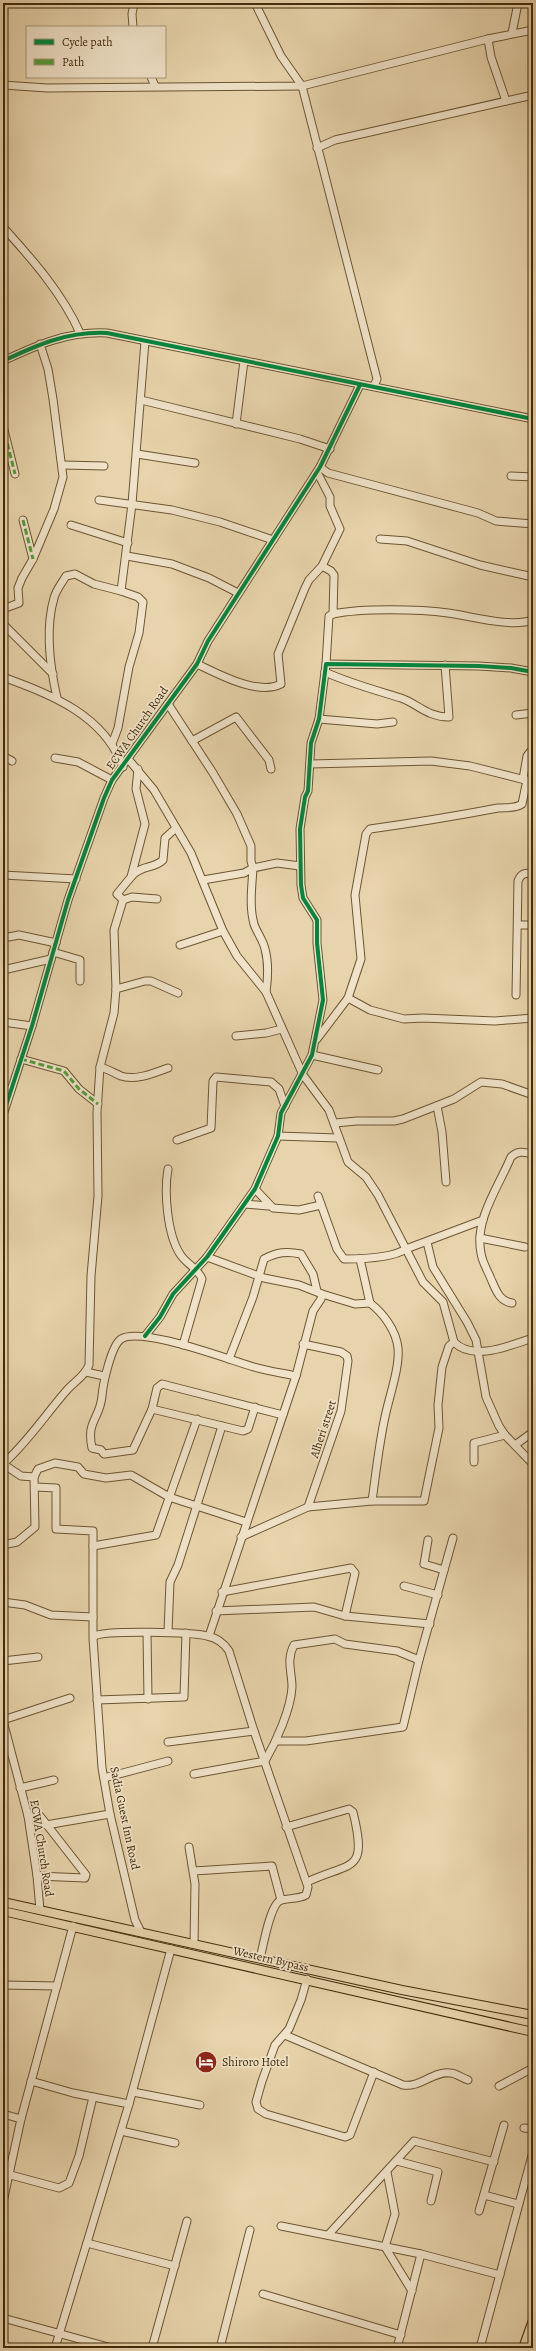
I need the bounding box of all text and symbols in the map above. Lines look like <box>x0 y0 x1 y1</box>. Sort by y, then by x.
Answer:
legend <box>26 26 166 78</box>
text: Cycle path <box>62 34 113 50</box>
text: Path <box>62 54 85 70</box>
street label: ECWA Church Road <box>102 683 172 773</box>
street label: Alheri street <box>306 1398 340 1461</box>
street label: Sadia Guest Inn Road <box>106 1765 144 1872</box>
street label: ECWA Church Road <box>26 1798 58 1898</box>
street label: Western Bypass <box>231 1942 311 1976</box>
hotel icon: Shiroro Hotel <box>193 2049 219 2075</box>
place label: Shiroro Hotel <box>222 2054 288 2070</box>

